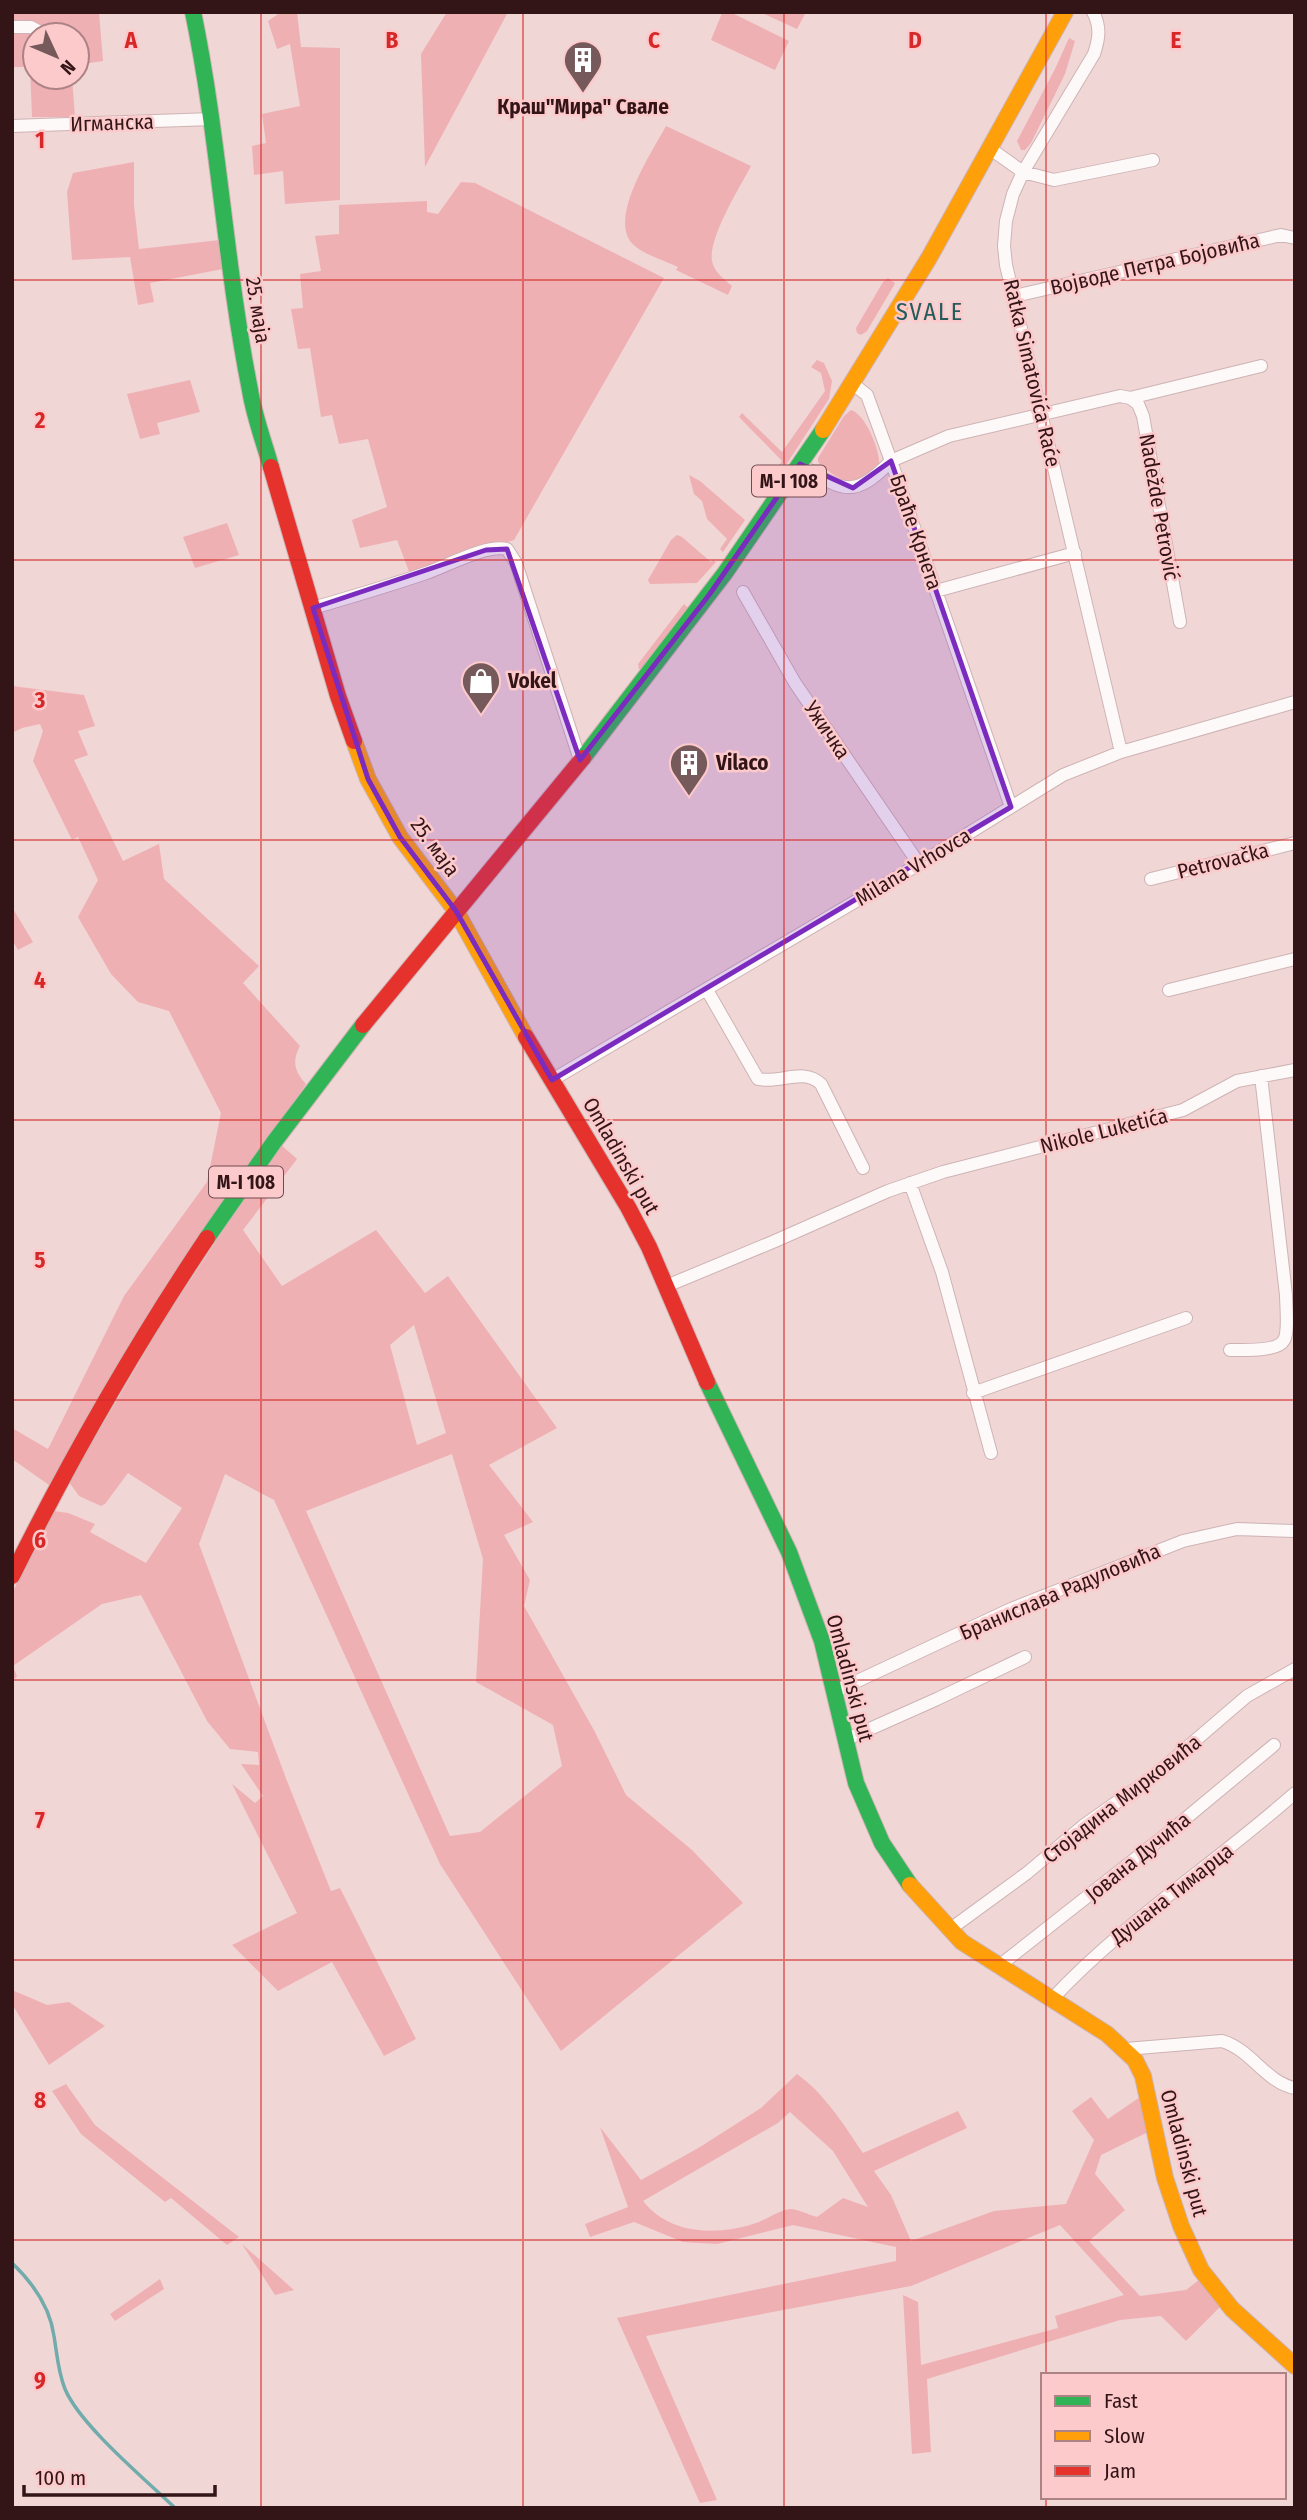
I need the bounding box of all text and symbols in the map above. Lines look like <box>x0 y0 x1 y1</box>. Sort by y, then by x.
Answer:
north arrow <box>21 21 91 91</box>
text: A <box>124 26 138 54</box>
text: B <box>386 26 399 54</box>
text: C <box>648 26 660 54</box>
text: D <box>908 26 922 54</box>
text: E <box>1171 26 1182 54</box>
building icon: Краш"Мира" Свале <box>562 39 604 94</box>
text: N <box>56 55 80 80</box>
place label: Краш"Мира" Свале <box>497 94 669 120</box>
street label: Игманска <box>70 109 154 137</box>
text: 1 <box>35 126 45 154</box>
street label: Војводе Петра Бојовића <box>1048 227 1262 301</box>
street label: 25. маја <box>240 275 276 345</box>
street label: Ratka Simatovića Raće <box>998 277 1066 469</box>
district label: SVALE <box>896 298 964 326</box>
text: 2 <box>34 406 46 434</box>
street label: Nadežde Petrović <box>1133 432 1185 582</box>
road number: M-I 108 <box>752 466 826 496</box>
street label: Браће Крнета <box>884 471 948 593</box>
shop icon: Vokel <box>460 660 502 715</box>
place label: Vokel <box>507 668 557 694</box>
text: 3 <box>34 686 46 714</box>
street label: Ужичка <box>798 695 856 764</box>
building icon: Vilaco <box>668 742 710 797</box>
place label: Vilaco <box>715 750 768 776</box>
street label: 25. маја <box>405 812 465 882</box>
street label: Milana Vrhovca <box>850 822 976 912</box>
street label: Petrovačka <box>1175 837 1271 885</box>
text: 4 <box>34 966 46 994</box>
street label: Omladinski put <box>577 1093 665 1219</box>
street label: Nikole Luketića <box>1037 1103 1171 1159</box>
road number: M-I 108 <box>209 1166 283 1198</box>
text: 5 <box>34 1246 46 1274</box>
text: 6 <box>34 1526 46 1554</box>
street label: Бранислава Радуловића <box>956 1538 1164 1646</box>
street label: Omladinski put <box>821 1612 880 1745</box>
street label: Стојадина Мирковића <box>1038 1729 1206 1869</box>
text: 7 <box>35 1806 45 1834</box>
street label: Јована Дучића <box>1080 1807 1196 1907</box>
street label: Душана Тимарца <box>1105 1838 1239 1951</box>
text: 8 <box>34 2086 46 2114</box>
street label: Omladinski put <box>1155 2087 1214 2220</box>
text: 9 <box>34 2366 46 2394</box>
legend <box>1041 2373 1286 2499</box>
text: Fast <box>1104 2388 1138 2414</box>
text: Slow <box>1104 2423 1145 2449</box>
scale bar <box>24 2454 215 2498</box>
text: Jam <box>1104 2458 1136 2484</box>
text: 100 m <box>35 2465 86 2491</box>

